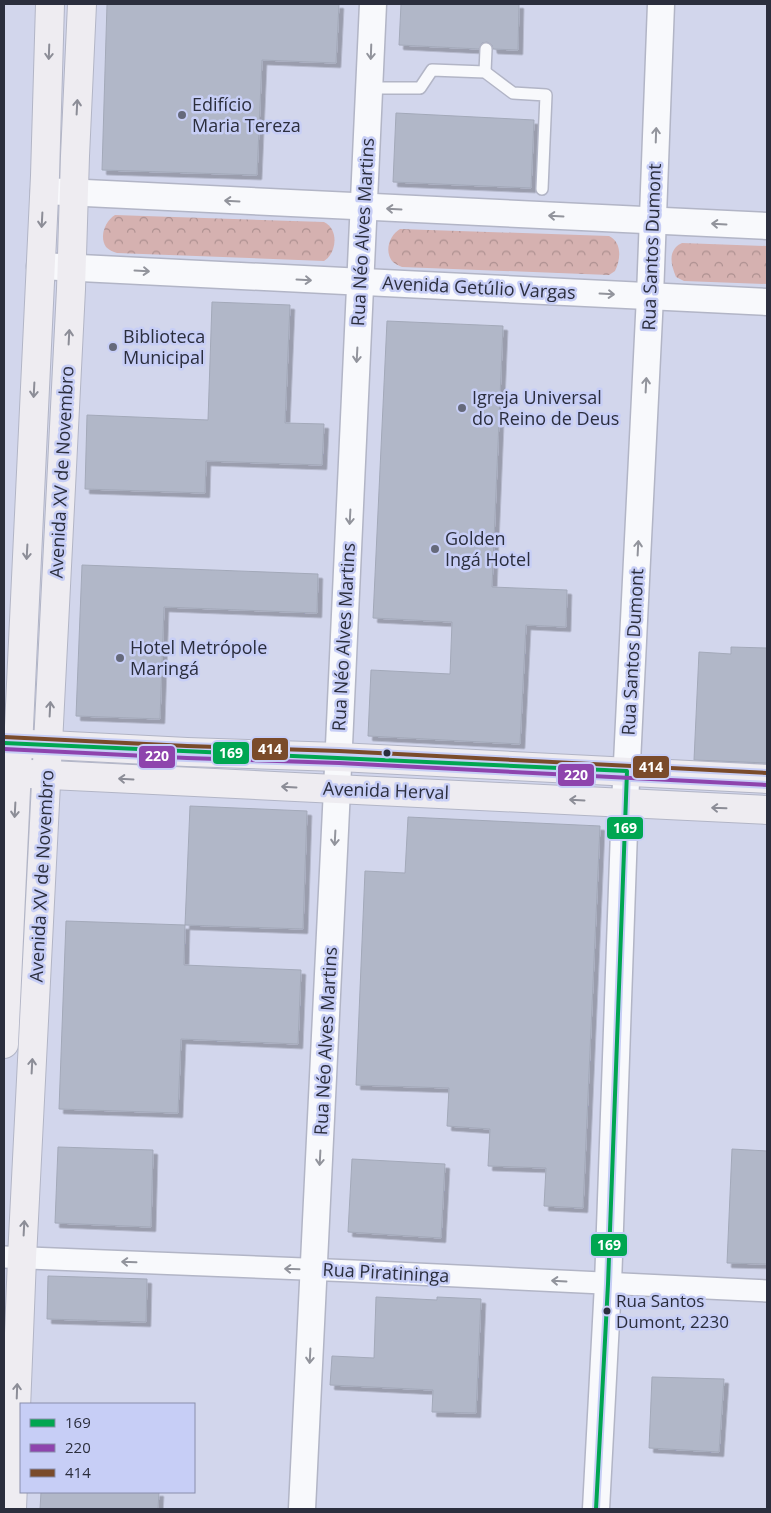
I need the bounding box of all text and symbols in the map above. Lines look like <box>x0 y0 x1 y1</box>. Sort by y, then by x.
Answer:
one-way arrow <box>44 44 54 60</box>
one-way arrow <box>366 44 376 60</box>
place label: Edifício Maria Tereza <box>192 92 301 137</box>
one-way arrow <box>73 99 82 115</box>
marker: Edifício Maria Tereza <box>176 109 188 121</box>
one-way arrow <box>651 128 661 144</box>
street label: Rua Néo Alves Martins <box>345 137 379 327</box>
street label: Rua Santos Dumont <box>636 163 666 331</box>
one-way arrow <box>224 196 240 205</box>
one-way arrow <box>386 204 402 213</box>
one-way arrow <box>38 211 47 227</box>
one-way arrow <box>548 211 564 220</box>
one-way arrow <box>711 219 727 228</box>
one-way arrow <box>134 266 150 275</box>
street label: Avenida Getúlio Vargas <box>382 270 576 304</box>
one-way arrow <box>296 275 312 284</box>
one-way arrow <box>598 290 614 299</box>
place label: Biblioteca Municipal <box>123 324 205 369</box>
one-way arrow <box>64 329 73 345</box>
marker: Biblioteca Municipal <box>107 341 119 353</box>
one-way arrow <box>353 346 362 362</box>
street label: Avenida XV de Novembro <box>43 365 79 579</box>
one-way arrow <box>642 378 651 394</box>
one-way arrow <box>30 382 39 398</box>
place label: Igreja Universal do Reino de Deus <box>472 385 619 430</box>
marker: Igreja Universal do Reino de Deus <box>456 402 468 414</box>
one-way arrow <box>345 509 354 525</box>
place label: Golden Ingá Hotel <box>445 526 531 571</box>
one-way arrow <box>634 540 643 556</box>
street label: Rua Néo Alves Martins <box>326 542 360 732</box>
marker: Golden Ingá Hotel <box>429 543 441 555</box>
one-way arrow <box>22 544 32 560</box>
street label: Rua Santos Dumont <box>616 568 648 736</box>
place label: Hotel Metrópole Maringá <box>130 635 267 680</box>
marker: Hotel Metrópole Maringá <box>114 652 126 664</box>
one-way arrow <box>45 701 55 717</box>
line badge: 414 <box>251 737 289 761</box>
text: 414 <box>258 739 282 758</box>
line badge: 169 <box>212 741 250 765</box>
text: 169 <box>219 743 243 762</box>
line badge: 220 <box>138 745 176 769</box>
text: 220 <box>145 746 169 765</box>
unlabelled marker <box>382 748 392 758</box>
line badge: 414 <box>632 755 670 779</box>
text: 414 <box>639 757 663 776</box>
line badge: 220 <box>557 763 595 787</box>
text: 220 <box>564 765 588 784</box>
street label: Avenida XV de Novembro <box>23 769 59 983</box>
one-way arrow <box>119 774 135 783</box>
street label: Avenida Herval <box>323 776 449 804</box>
one-way arrow <box>281 782 297 791</box>
one-way arrow <box>569 795 585 805</box>
one-way arrow <box>11 801 20 817</box>
one-way arrow <box>711 803 727 813</box>
line badge: 169 <box>606 816 644 840</box>
text: 169 <box>613 818 637 837</box>
one-way arrow <box>331 830 340 846</box>
street label: Rua Néo Alves Martins <box>308 946 342 1136</box>
one-way arrow <box>28 1058 37 1074</box>
one-way arrow <box>316 1149 325 1165</box>
one-way arrow <box>19 1221 28 1237</box>
line badge: 169 <box>590 1233 628 1257</box>
text: 169 <box>597 1235 621 1254</box>
street label: Rua Piratininga <box>322 1257 450 1287</box>
one-way arrow <box>122 1258 138 1267</box>
one-way arrow <box>284 1264 300 1274</box>
one-way arrow <box>551 1277 567 1286</box>
place label: Rua Santos Dumont, 2230 <box>616 1289 729 1333</box>
marker: Rua Santos Dumont, 2230 <box>602 1306 612 1316</box>
one-way arrow <box>306 1348 315 1364</box>
one-way arrow <box>12 1383 22 1399</box>
legend <box>20 1403 195 1493</box>
text: 169 <box>65 1412 91 1432</box>
text: 220 <box>65 1437 91 1457</box>
text: 414 <box>65 1462 91 1482</box>

